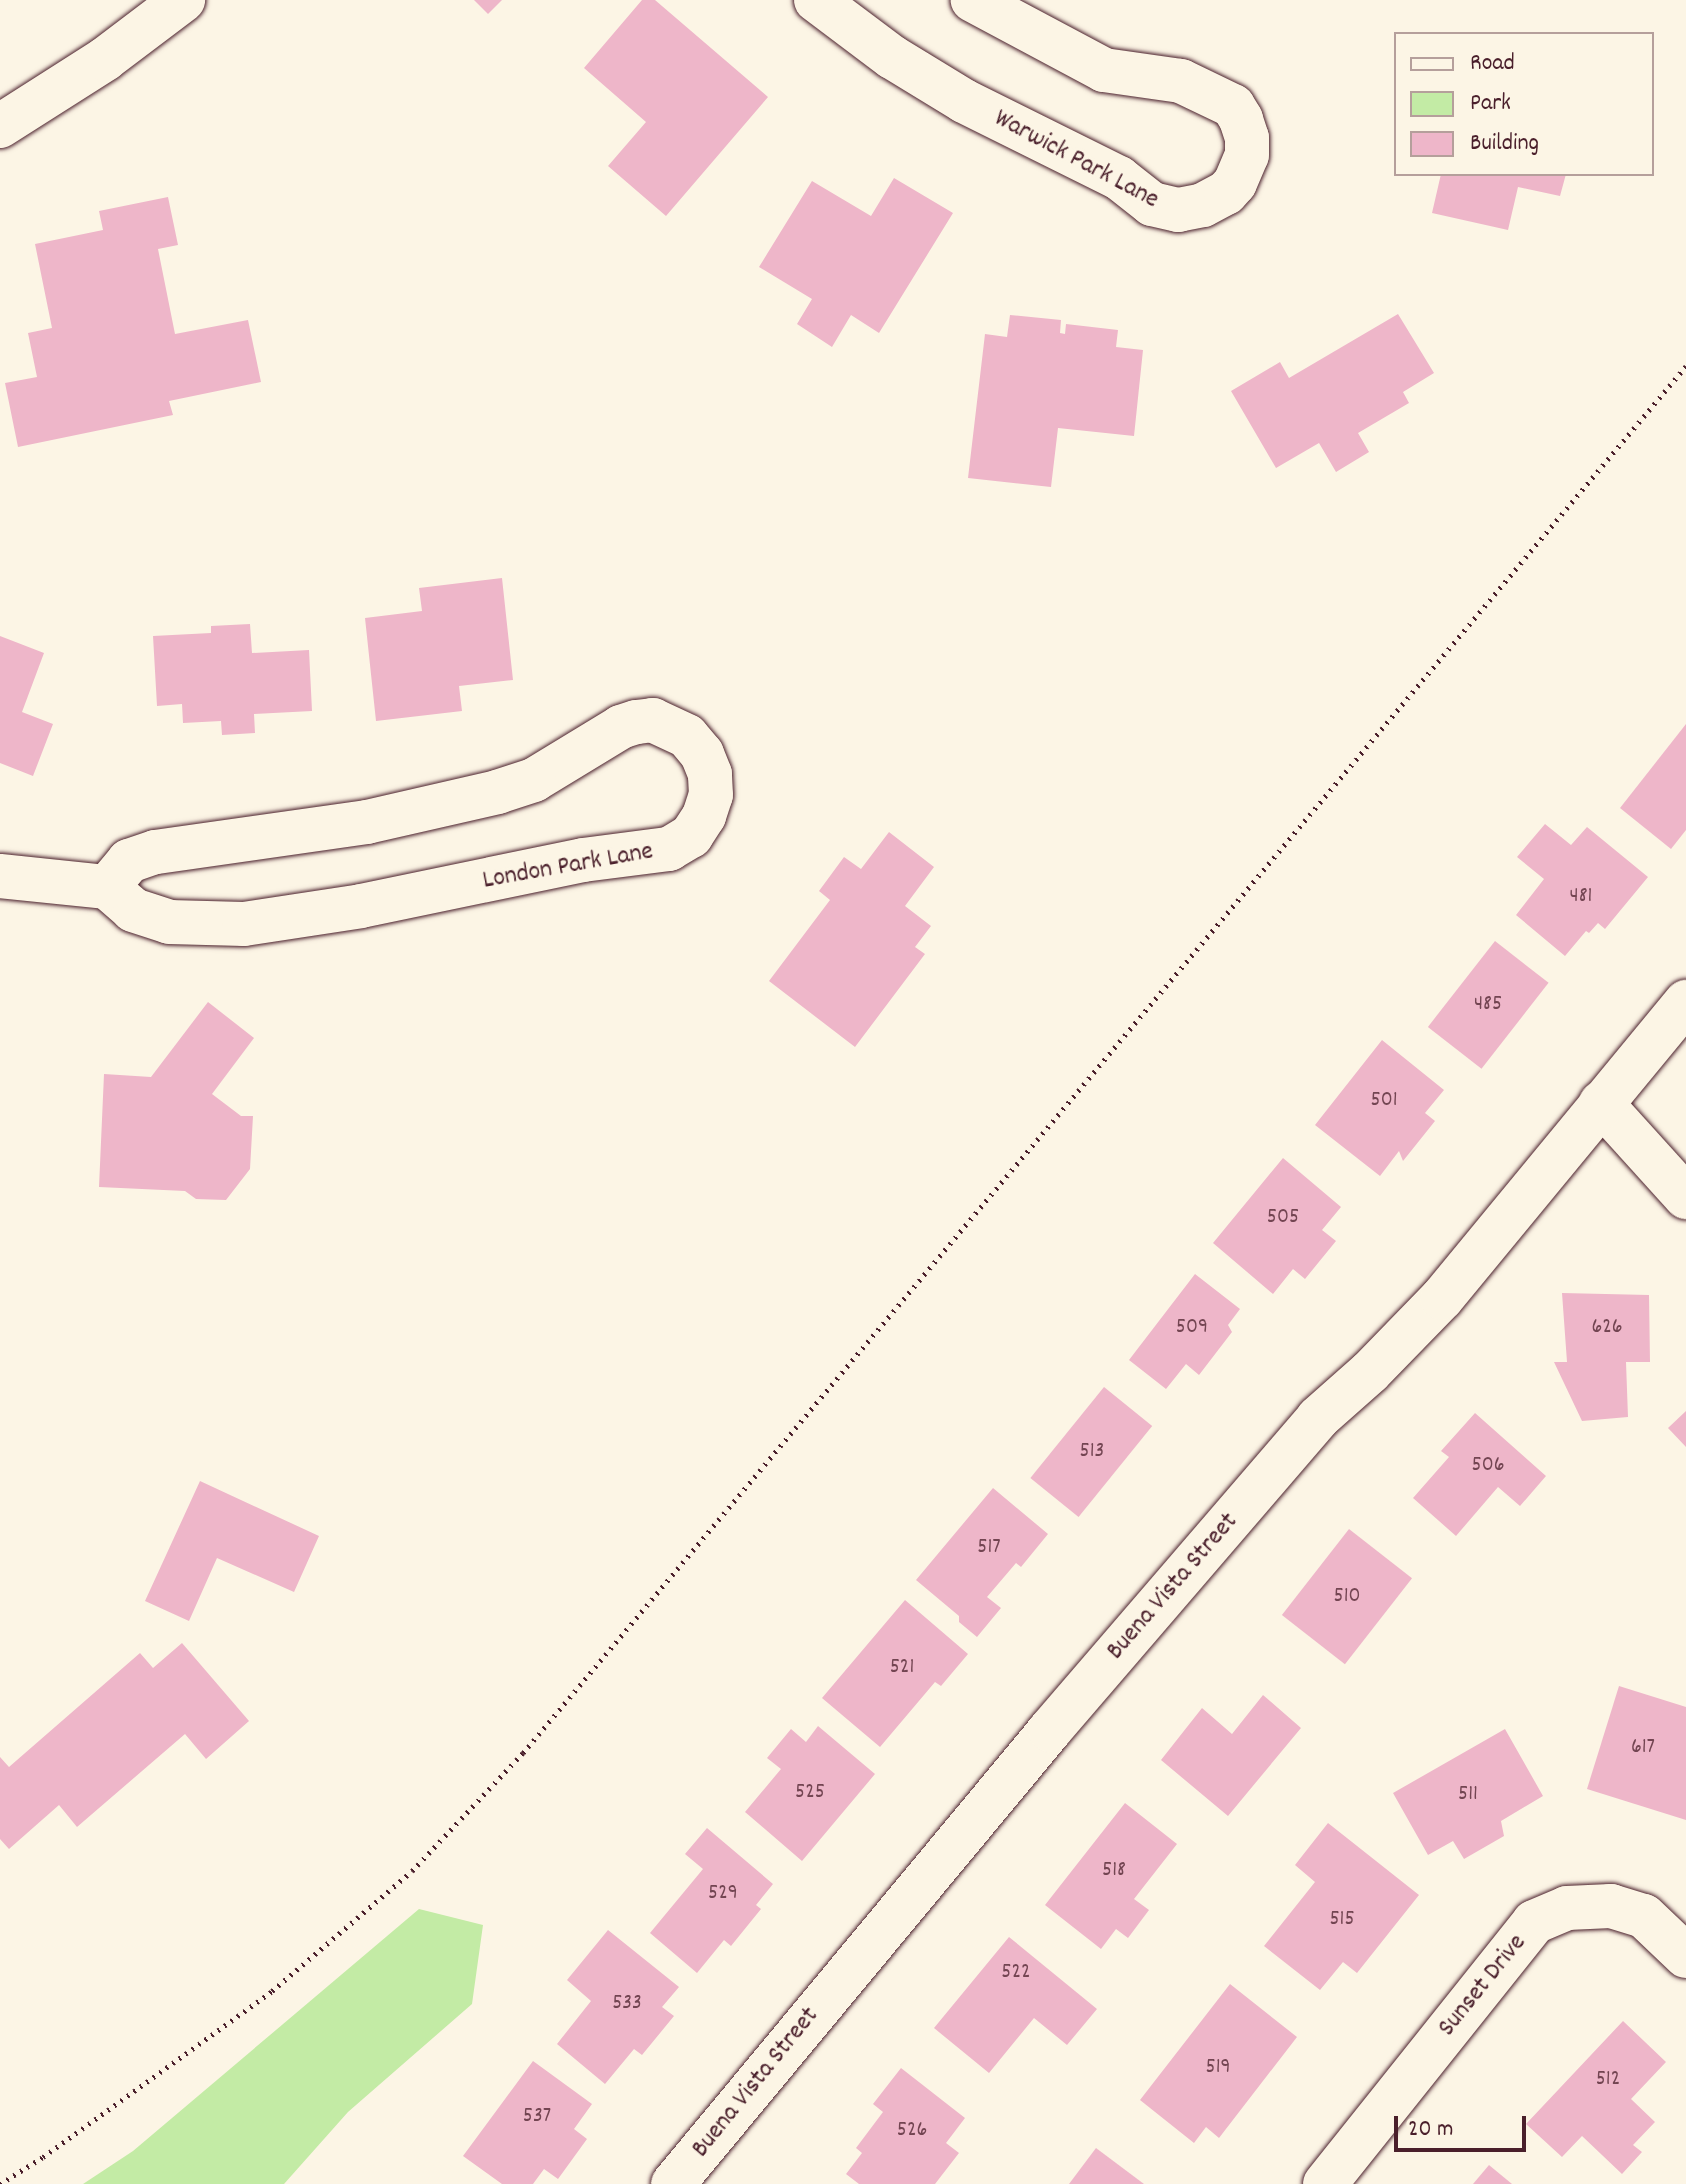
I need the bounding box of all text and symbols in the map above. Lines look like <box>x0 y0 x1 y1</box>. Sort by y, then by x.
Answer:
legend <box>1394 32 1654 176</box>
text: Road <box>1470 47 1515 81</box>
text: Park <box>1470 87 1511 121</box>
street label: Warwick Park Lane <box>988 104 1164 216</box>
text: Building <box>1470 127 1539 161</box>
street label: London Park Lane <box>480 837 656 897</box>
house number: 481 <box>1570 884 1592 910</box>
house number: 485 <box>1474 992 1502 1018</box>
house number: 501 <box>1371 1088 1397 1114</box>
house number: 505 <box>1267 1205 1299 1231</box>
house number: 509 <box>1176 1315 1208 1341</box>
house number: 626 <box>1591 1315 1623 1341</box>
house number: 513 <box>1080 1439 1104 1465</box>
house number: 506 <box>1472 1453 1504 1479</box>
street label: Buena Vista Street <box>1101 1507 1245 1667</box>
house number: 517 <box>977 1535 1001 1561</box>
house number: 510 <box>1334 1584 1360 1610</box>
house number: 521 <box>890 1655 914 1681</box>
house number: 617 <box>1631 1735 1655 1761</box>
house number: 525 <box>795 1780 825 1806</box>
house number: 511 <box>1458 1782 1478 1808</box>
house number: 518 <box>1102 1858 1126 1884</box>
house number: 529 <box>708 1881 738 1907</box>
house number: 515 <box>1329 1907 1355 1933</box>
street label: Sunset Drive <box>1432 1928 1534 2044</box>
house number: 522 <box>1001 1960 1031 1986</box>
house number: 533 <box>612 1991 642 2017</box>
street label: Buena Vista Street <box>686 2002 826 2164</box>
house number: 519 <box>1205 2055 1231 2081</box>
house number: 512 <box>1596 2067 1620 2093</box>
scale bar <box>1398 2100 1530 2150</box>
house number: 537 <box>523 2104 551 2130</box>
text: 20 m <box>1408 2113 1454 2147</box>
house number: 526 <box>897 2118 927 2144</box>

